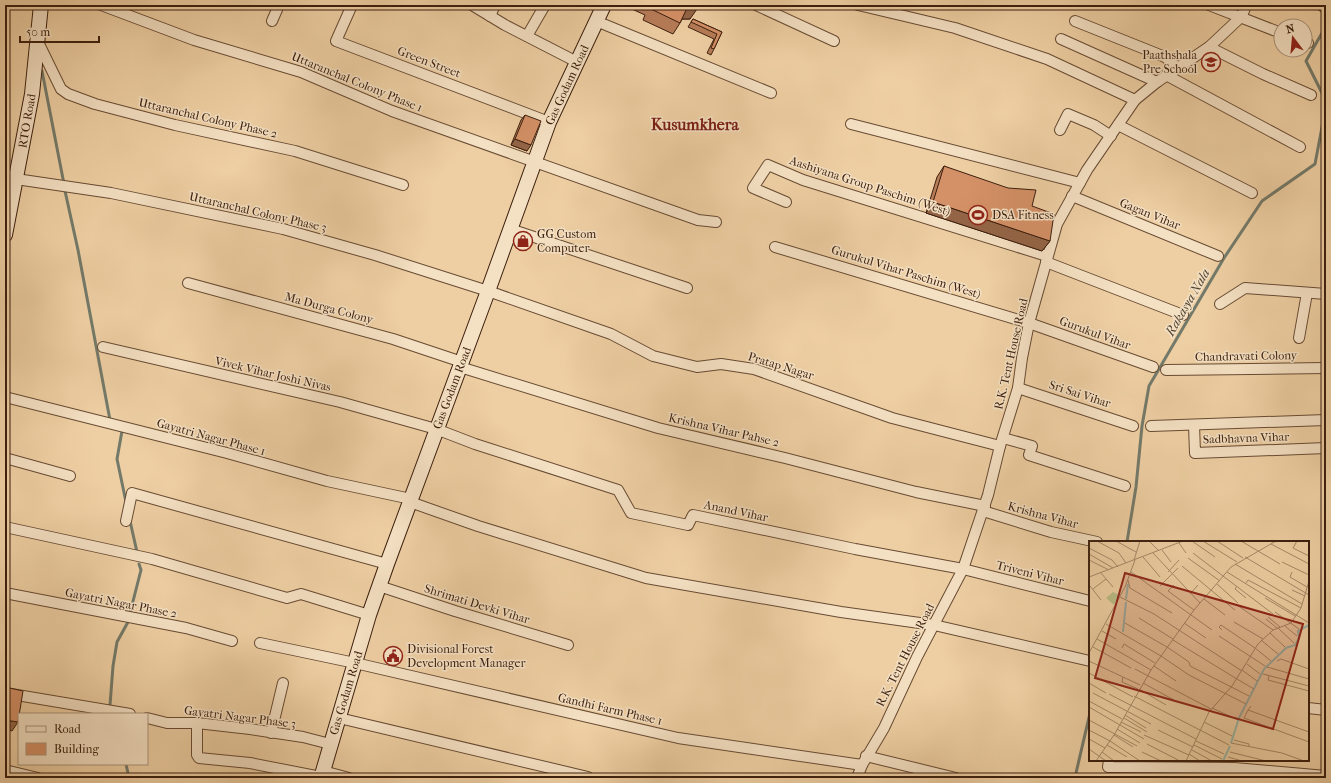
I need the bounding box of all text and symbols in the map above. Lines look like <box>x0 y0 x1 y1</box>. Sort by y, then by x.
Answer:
scale bar <box>20 18 99 44</box>
north arrow <box>1273 18 1313 58</box>
text: N <box>1285 21 1297 36</box>
text: 50 m <box>26 25 50 39</box>
street label: Gas Godam Road <box>542 42 592 127</box>
street label: Green Street <box>395 44 463 81</box>
place label: Paathshala Pre School <box>1142 48 1198 76</box>
street label: Uttaranchal Colony Phase 1 <box>289 49 425 115</box>
school or university icon: Paathshala Pre School <box>1200 51 1222 73</box>
street label: RTO Road <box>15 92 39 149</box>
street label: Uttaranchal Colony Phase 2 <box>137 95 279 141</box>
district label: Kusumkhera <box>651 115 740 134</box>
street label: Aashiyana Group Paschim (West) <box>787 153 952 219</box>
street label: Uttaranchal Colony Phase 3 <box>188 189 328 235</box>
street label: Gagan Vihar <box>1118 195 1183 233</box>
sports icon: DSA Fitness <box>967 204 989 226</box>
place label: DSA Fitness <box>992 208 1054 222</box>
place label: GG Custom Computer <box>537 227 596 255</box>
shop icon: GG Custom Computer <box>512 230 534 252</box>
street label: Gurukul Vihar Paschim (West) <box>830 243 982 301</box>
water label: Rakasya Nala <box>1162 266 1213 339</box>
street label: Ma Durga Colony <box>283 289 375 327</box>
street label: R.K. Tent House Road <box>991 297 1031 411</box>
street label: Gurukul Vihar <box>1057 314 1133 353</box>
street label: Gas Godam Road <box>430 344 474 431</box>
street label: Chandravati Colony <box>1195 348 1298 364</box>
street label: Pratap Nagar <box>746 349 817 383</box>
street label: Vivek Vihar Joshi Nivas <box>213 354 333 394</box>
street label: Sri Sai Vihar <box>1047 377 1113 411</box>
street label: Krishna Vihar Pahse 2 <box>667 410 781 450</box>
street label: Gayatri Nagar Phase 1 <box>155 416 267 458</box>
street label: Sadbhavna Vihar <box>1203 429 1290 447</box>
street label: Anand Vihar <box>702 497 770 525</box>
street label: Krishna Vihar <box>1006 499 1081 531</box>
inset map <box>1089 541 1309 761</box>
street label: Triveni Vihar <box>995 558 1066 588</box>
street label: Shrimati Devki Vihar <box>423 581 532 627</box>
street label: Gayatri Nagar Phase 2 <box>64 585 178 621</box>
street label: R.K. Tent House Road <box>873 601 937 709</box>
place label: Divisional Forest Development Manager <box>407 642 526 670</box>
public building icon: Divisional Forest Development Manager <box>382 645 404 667</box>
street label: Gas Godam Road <box>327 649 366 737</box>
street label: Gandhi Farm Phase 1 <box>556 690 664 728</box>
street label: Gayatri Nagar Phase 3 <box>183 703 297 731</box>
legend <box>18 713 148 765</box>
text: Road <box>54 722 81 736</box>
text: Building <box>54 742 99 756</box>

